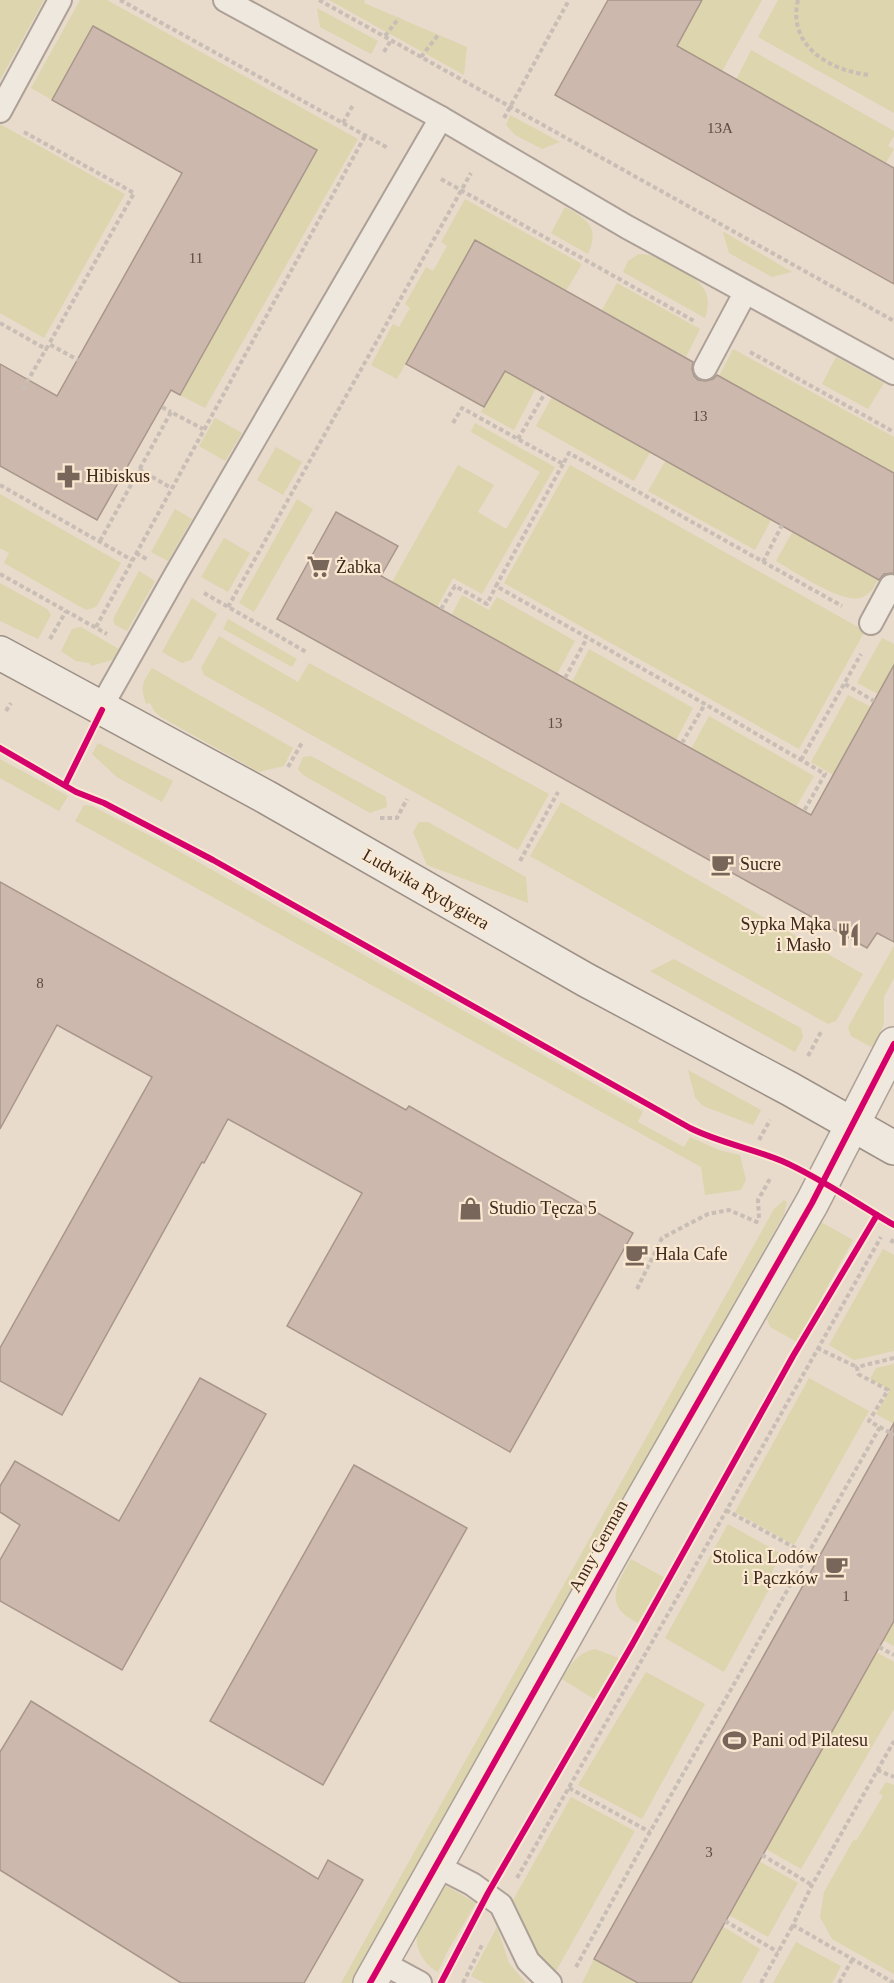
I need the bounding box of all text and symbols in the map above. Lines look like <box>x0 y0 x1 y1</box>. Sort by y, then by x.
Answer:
house number: 13A <box>707 120 733 136</box>
house number: 11 <box>189 250 203 266</box>
house number: 13 <box>693 408 708 424</box>
pharmacy icon: Hibiskus <box>55 463 81 489</box>
place label: Hibiskus <box>86 466 150 486</box>
supermarket icon: Żabka <box>305 554 331 580</box>
place label: Żabka <box>336 557 381 577</box>
house number: 13 <box>548 715 563 731</box>
street label: Ludwika Rydygiera <box>359 845 493 933</box>
cafe icon: Sucre <box>709 851 735 877</box>
place label: Sucre <box>740 854 781 874</box>
place label: Sypka Mąka i Masło <box>741 914 831 955</box>
restaurant icon: Sypka Mąka i Masło <box>836 921 862 947</box>
house number: 8 <box>36 975 44 991</box>
shop icon: Studio Tęcza 5 <box>458 1195 484 1221</box>
place label: Studio Tęcza 5 <box>489 1198 597 1218</box>
cafe icon: Hala Cafe <box>624 1241 650 1267</box>
place label: Hala Cafe <box>655 1244 727 1264</box>
street label: Anny German <box>564 1496 632 1596</box>
place label: Stolica Lodów i Pączków <box>713 1547 818 1588</box>
cafe icon: Stolica Lodów i Pączków <box>823 1554 849 1580</box>
house number: 1 <box>842 1588 850 1604</box>
sports icon: Pani od Pilatesu <box>721 1727 747 1753</box>
place label: Pani od Pilatesu <box>752 1730 868 1750</box>
house number: 3 <box>705 1844 713 1860</box>

